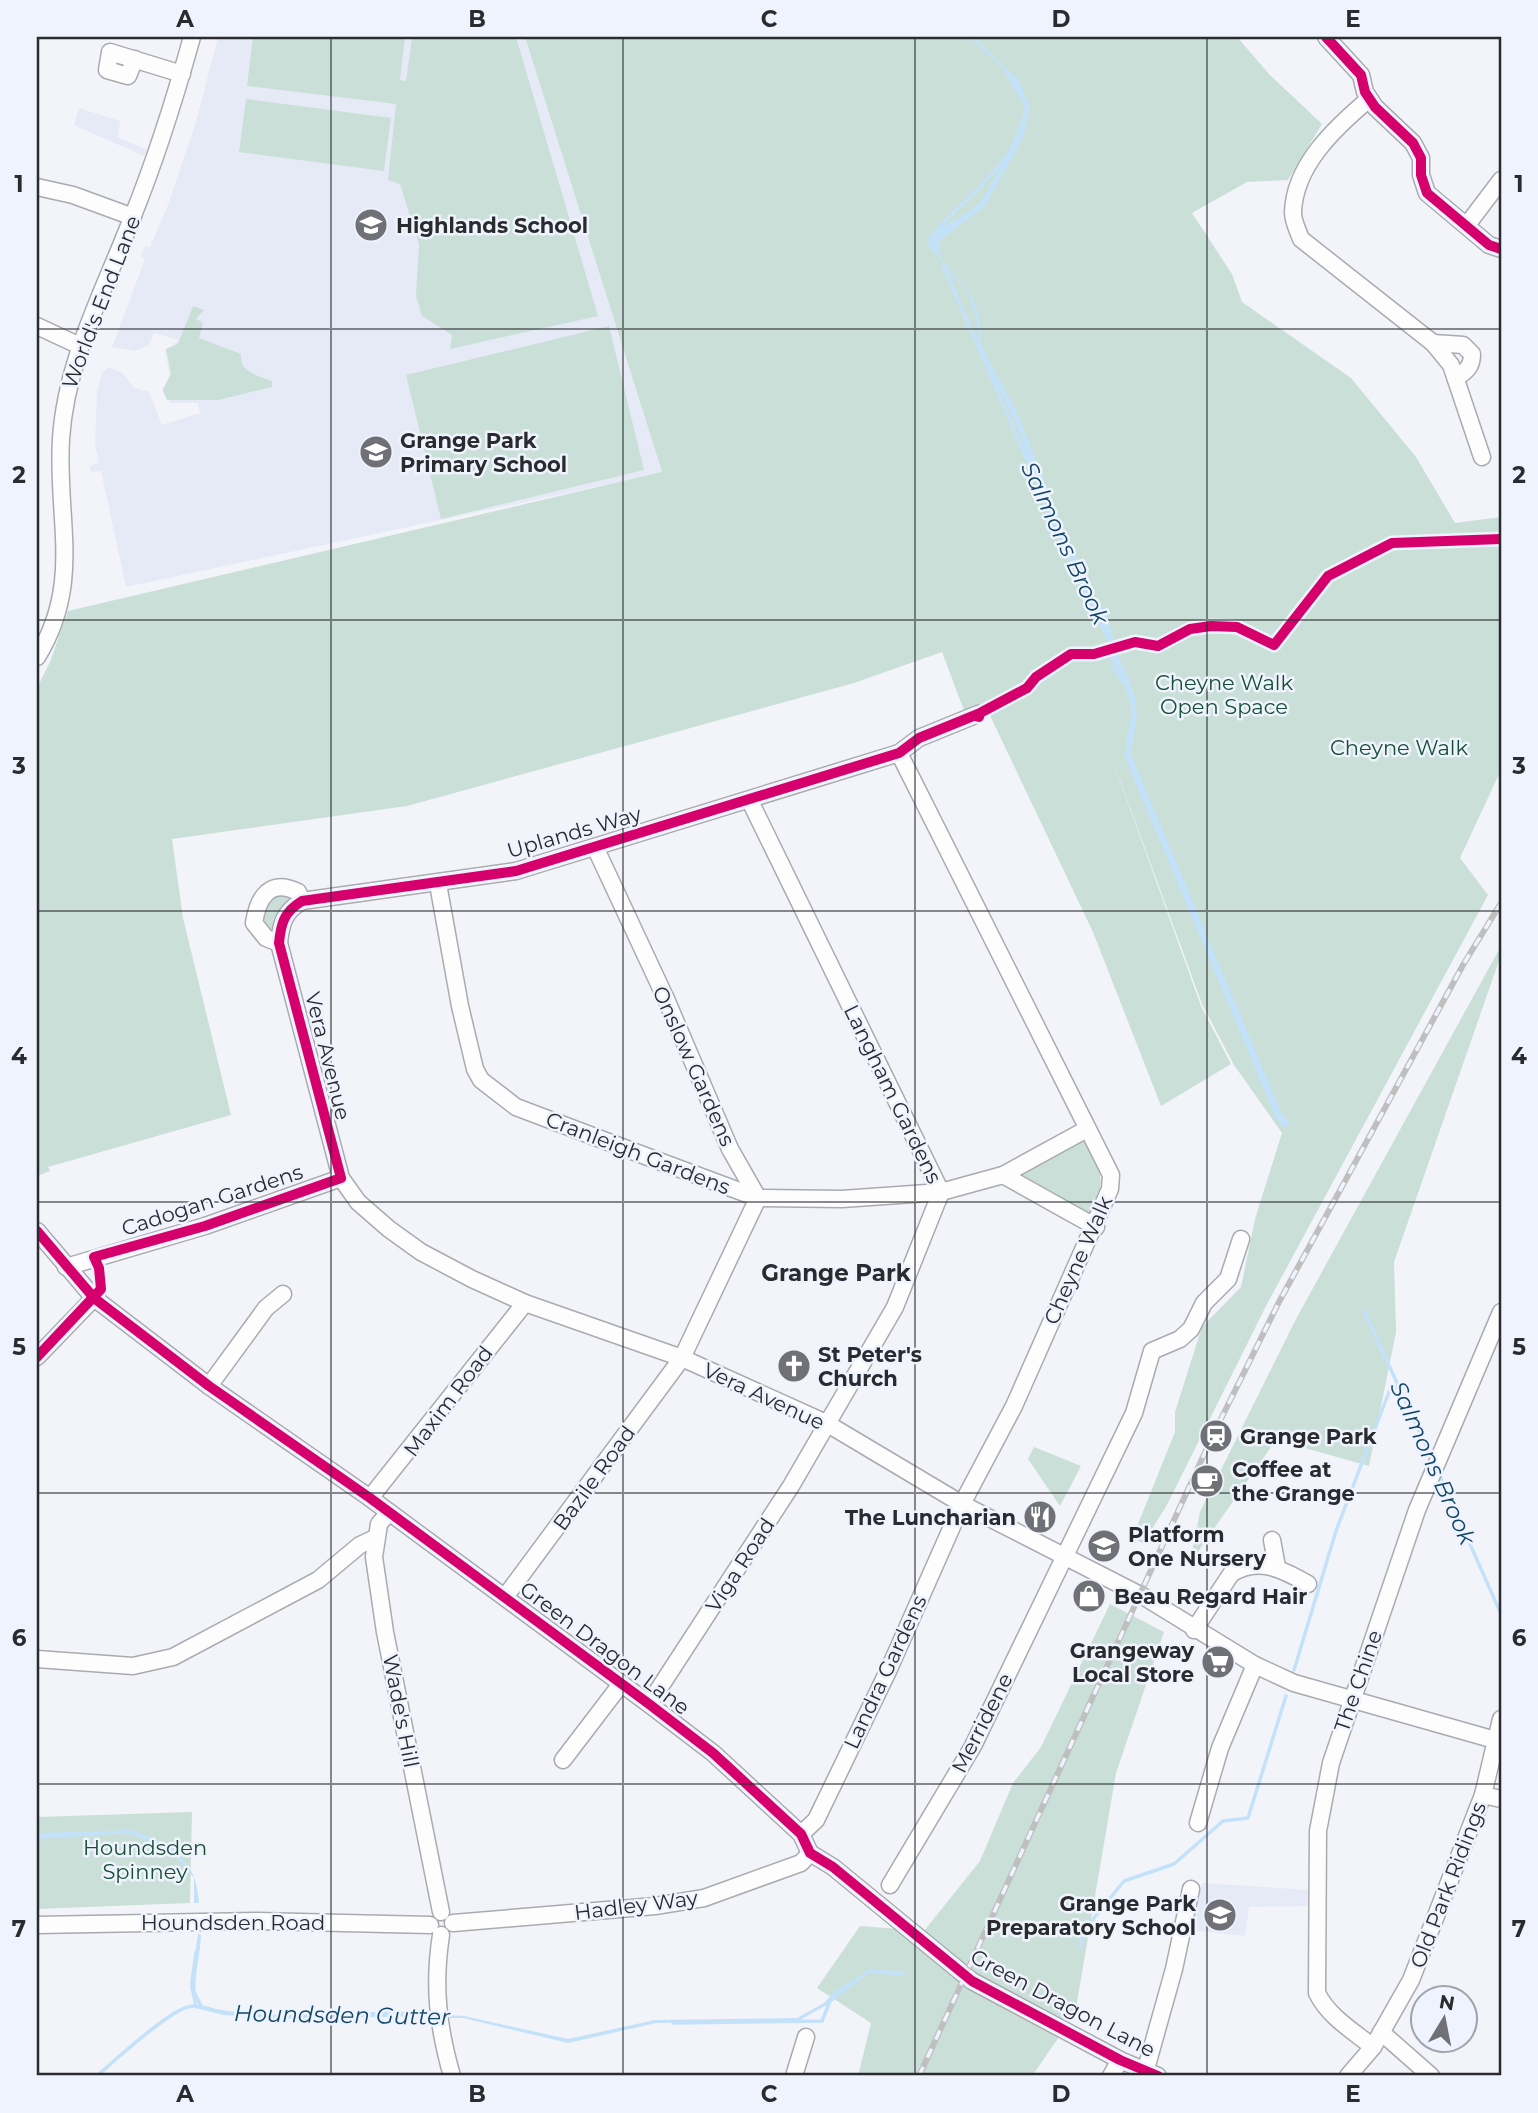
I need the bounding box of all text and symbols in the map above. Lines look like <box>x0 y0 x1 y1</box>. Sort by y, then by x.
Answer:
text: A <box>175 5 194 33</box>
text: B <box>468 5 486 33</box>
text: C <box>761 5 778 33</box>
text: D <box>1052 5 1071 33</box>
text: E <box>1345 5 1361 33</box>
text: 1 <box>14 170 24 198</box>
text: 1 <box>1514 170 1524 198</box>
school or university icon: Highlands School <box>352 206 390 244</box>
street label: World's End Lane <box>57 212 145 392</box>
place label: Highlands School <box>396 213 588 238</box>
place label: Grange Park Primary School <box>400 428 567 477</box>
school or university icon: Grange Park Primary School <box>357 433 395 471</box>
water label: Salmons Brook <box>1015 457 1116 630</box>
text: 2 <box>12 461 26 489</box>
text: 2 <box>1512 461 1526 489</box>
park label: Cheyne Walk Open Space <box>1155 670 1294 719</box>
park label: Cheyne Walk <box>1330 735 1469 760</box>
text: 3 <box>11 752 26 780</box>
text: 3 <box>1511 752 1526 780</box>
street label: Uplands Way <box>504 801 645 863</box>
street label: Onslow Gardens <box>647 982 741 1150</box>
street label: Vera Avenue <box>300 989 356 1123</box>
street label: Langham Gardens <box>839 1001 947 1187</box>
text: 4 <box>11 1042 27 1070</box>
text: 4 <box>1511 1042 1527 1070</box>
street label: Cranleigh Gardens <box>542 1106 734 1200</box>
street label: Cadogan Gardens <box>118 1159 306 1241</box>
street label: Cheyne Walk <box>1038 1191 1118 1328</box>
district label: Grange Park <box>761 1259 912 1287</box>
text: 5 <box>12 1333 26 1361</box>
text: 5 <box>1512 1333 1526 1361</box>
street label: Maxim Road <box>398 1341 498 1461</box>
place label: St Peter's Church <box>818 1342 922 1391</box>
church icon: St Peter's Church <box>775 1347 813 1385</box>
street label: Vera Avenue <box>699 1357 829 1435</box>
water label: Salmons Brook <box>1384 1377 1482 1550</box>
station icon: Grange Park <box>1197 1417 1235 1455</box>
street label: Bazile Road <box>548 1421 640 1535</box>
place label: Grange Park <box>1240 1424 1377 1449</box>
place label: Coffee at the Grange <box>1232 1457 1355 1506</box>
cafe icon: Coffee at the Grange <box>1188 1462 1226 1500</box>
restaurant icon: The Luncharian <box>1021 1498 1059 1536</box>
place label: The Luncharian <box>845 1505 1016 1530</box>
street label: Viga Road <box>700 1513 780 1617</box>
place label: Platform One Nursery <box>1128 1522 1266 1571</box>
school or university icon: Platform One Nursery <box>1085 1527 1123 1565</box>
street label: Green Dragon Lane <box>515 1576 695 1720</box>
shop icon: Beau Regard Hair <box>1070 1577 1108 1615</box>
place label: Beau Regard Hair <box>1114 1584 1307 1609</box>
street label: Landra Gardens <box>838 1591 932 1753</box>
text: 6 <box>12 1624 27 1652</box>
text: 6 <box>1512 1624 1527 1652</box>
street label: The Chine <box>1329 1627 1387 1735</box>
place label: Grangeway Local Store <box>1070 1638 1194 1687</box>
supermarket icon: Grangeway Local Store <box>1199 1643 1237 1681</box>
street label: Wade's Hill <box>378 1652 424 1770</box>
street label: Merridene <box>946 1669 1018 1777</box>
street label: Old Park Ridings <box>1405 1798 1491 1972</box>
park label: Houndsden Spinney <box>83 1835 207 1884</box>
street label: Hadley Way <box>573 1885 700 1925</box>
place label: Grange Park Preparatory School <box>986 1891 1196 1940</box>
school or university icon: Grange Park Preparatory School <box>1201 1896 1239 1934</box>
street label: Houndsden Road <box>141 1910 325 1935</box>
text: 7 <box>12 1915 26 1943</box>
text: 7 <box>1512 1915 1526 1943</box>
street label: Green Dragon Lane <box>966 1944 1160 2062</box>
north arrow <box>1408 1983 1478 2054</box>
text: N <box>1437 1990 1456 2015</box>
water label: Houndsden Gutter <box>234 1999 451 2031</box>
text: A <box>175 2080 194 2108</box>
text: B <box>468 2080 486 2108</box>
text: C <box>761 2080 778 2108</box>
text: D <box>1052 2080 1071 2108</box>
text: E <box>1345 2080 1361 2108</box>

